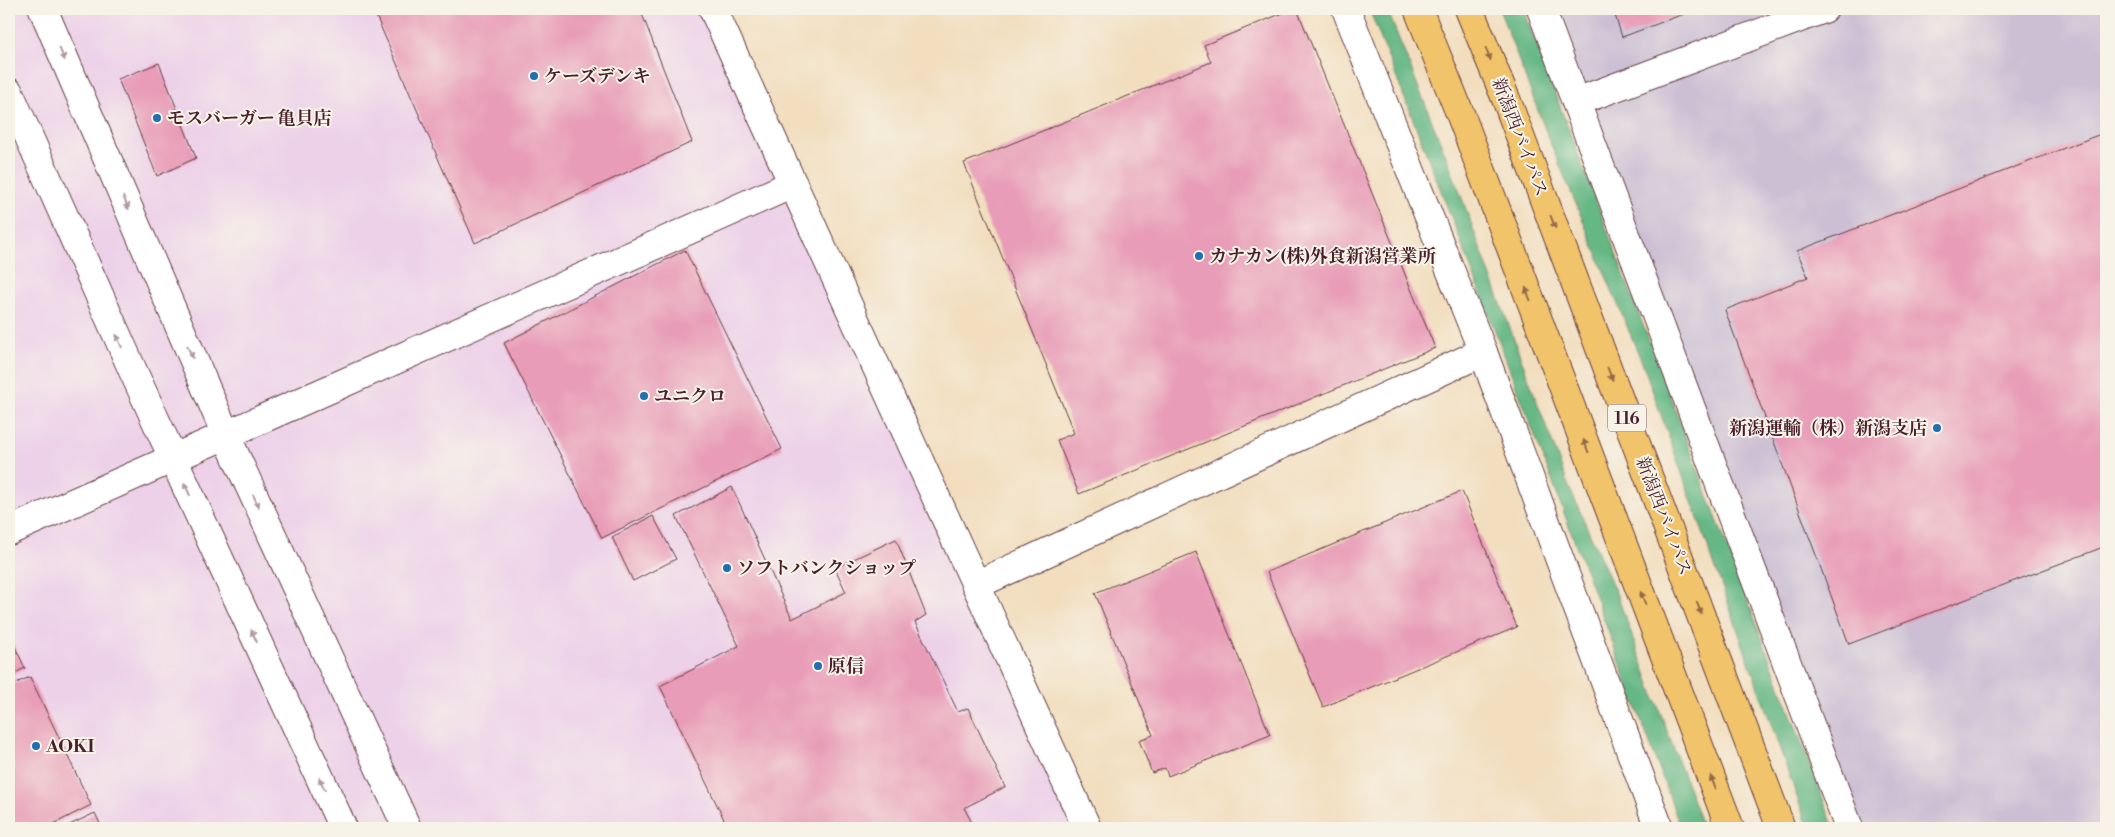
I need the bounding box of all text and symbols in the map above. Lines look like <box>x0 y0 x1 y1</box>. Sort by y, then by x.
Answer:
one-way arrow <box>58 46 66 61</box>
one-way arrow <box>1484 47 1492 61</box>
place label: ケーズデンキ <box>544 65 650 88</box>
marker: ケーズデンキ <box>528 70 540 82</box>
street label: 新潟西バイパス <box>1486 74 1553 200</box>
place label: モスバーガー 亀貝店 <box>167 107 332 130</box>
marker: モスバーガー 亀貝店 <box>151 112 163 124</box>
one-way arrow <box>122 196 130 210</box>
one-way arrow <box>1549 215 1557 229</box>
place label: カナカン(株)外食新潟営業所 <box>1209 245 1436 268</box>
marker: カナカン(株)外食新潟営業所 <box>1193 250 1205 262</box>
one-way arrow <box>1524 286 1532 301</box>
one-way arrow <box>115 334 123 348</box>
one-way arrow <box>187 345 195 359</box>
one-way arrow <box>1606 367 1614 382</box>
place label: ユニクロ <box>654 385 726 408</box>
marker: ユニクロ <box>638 390 650 402</box>
road number: 116 <box>1608 404 1646 432</box>
place label: 新潟運輸（株）新潟支店 <box>1729 417 1927 440</box>
marker: 新潟運輸（株）新潟支店 <box>1931 422 1943 434</box>
one-way arrow <box>1582 438 1589 453</box>
street label: 新潟西バイパス <box>1630 453 1697 579</box>
one-way arrow <box>182 482 190 496</box>
one-way arrow <box>252 494 260 508</box>
place label: ソフトバンクショップ <box>737 557 916 580</box>
marker: ソフトバンクショップ <box>721 562 733 574</box>
one-way arrow <box>1639 590 1646 605</box>
one-way arrow <box>1696 600 1703 615</box>
one-way arrow <box>250 629 258 643</box>
place label: 原信 <box>828 655 864 678</box>
marker: 原信 <box>812 660 824 672</box>
place label: AOKI <box>45 735 95 758</box>
marker: AOKI <box>30 740 42 752</box>
one-way arrow <box>1709 775 1716 790</box>
one-way arrow <box>318 777 326 791</box>

